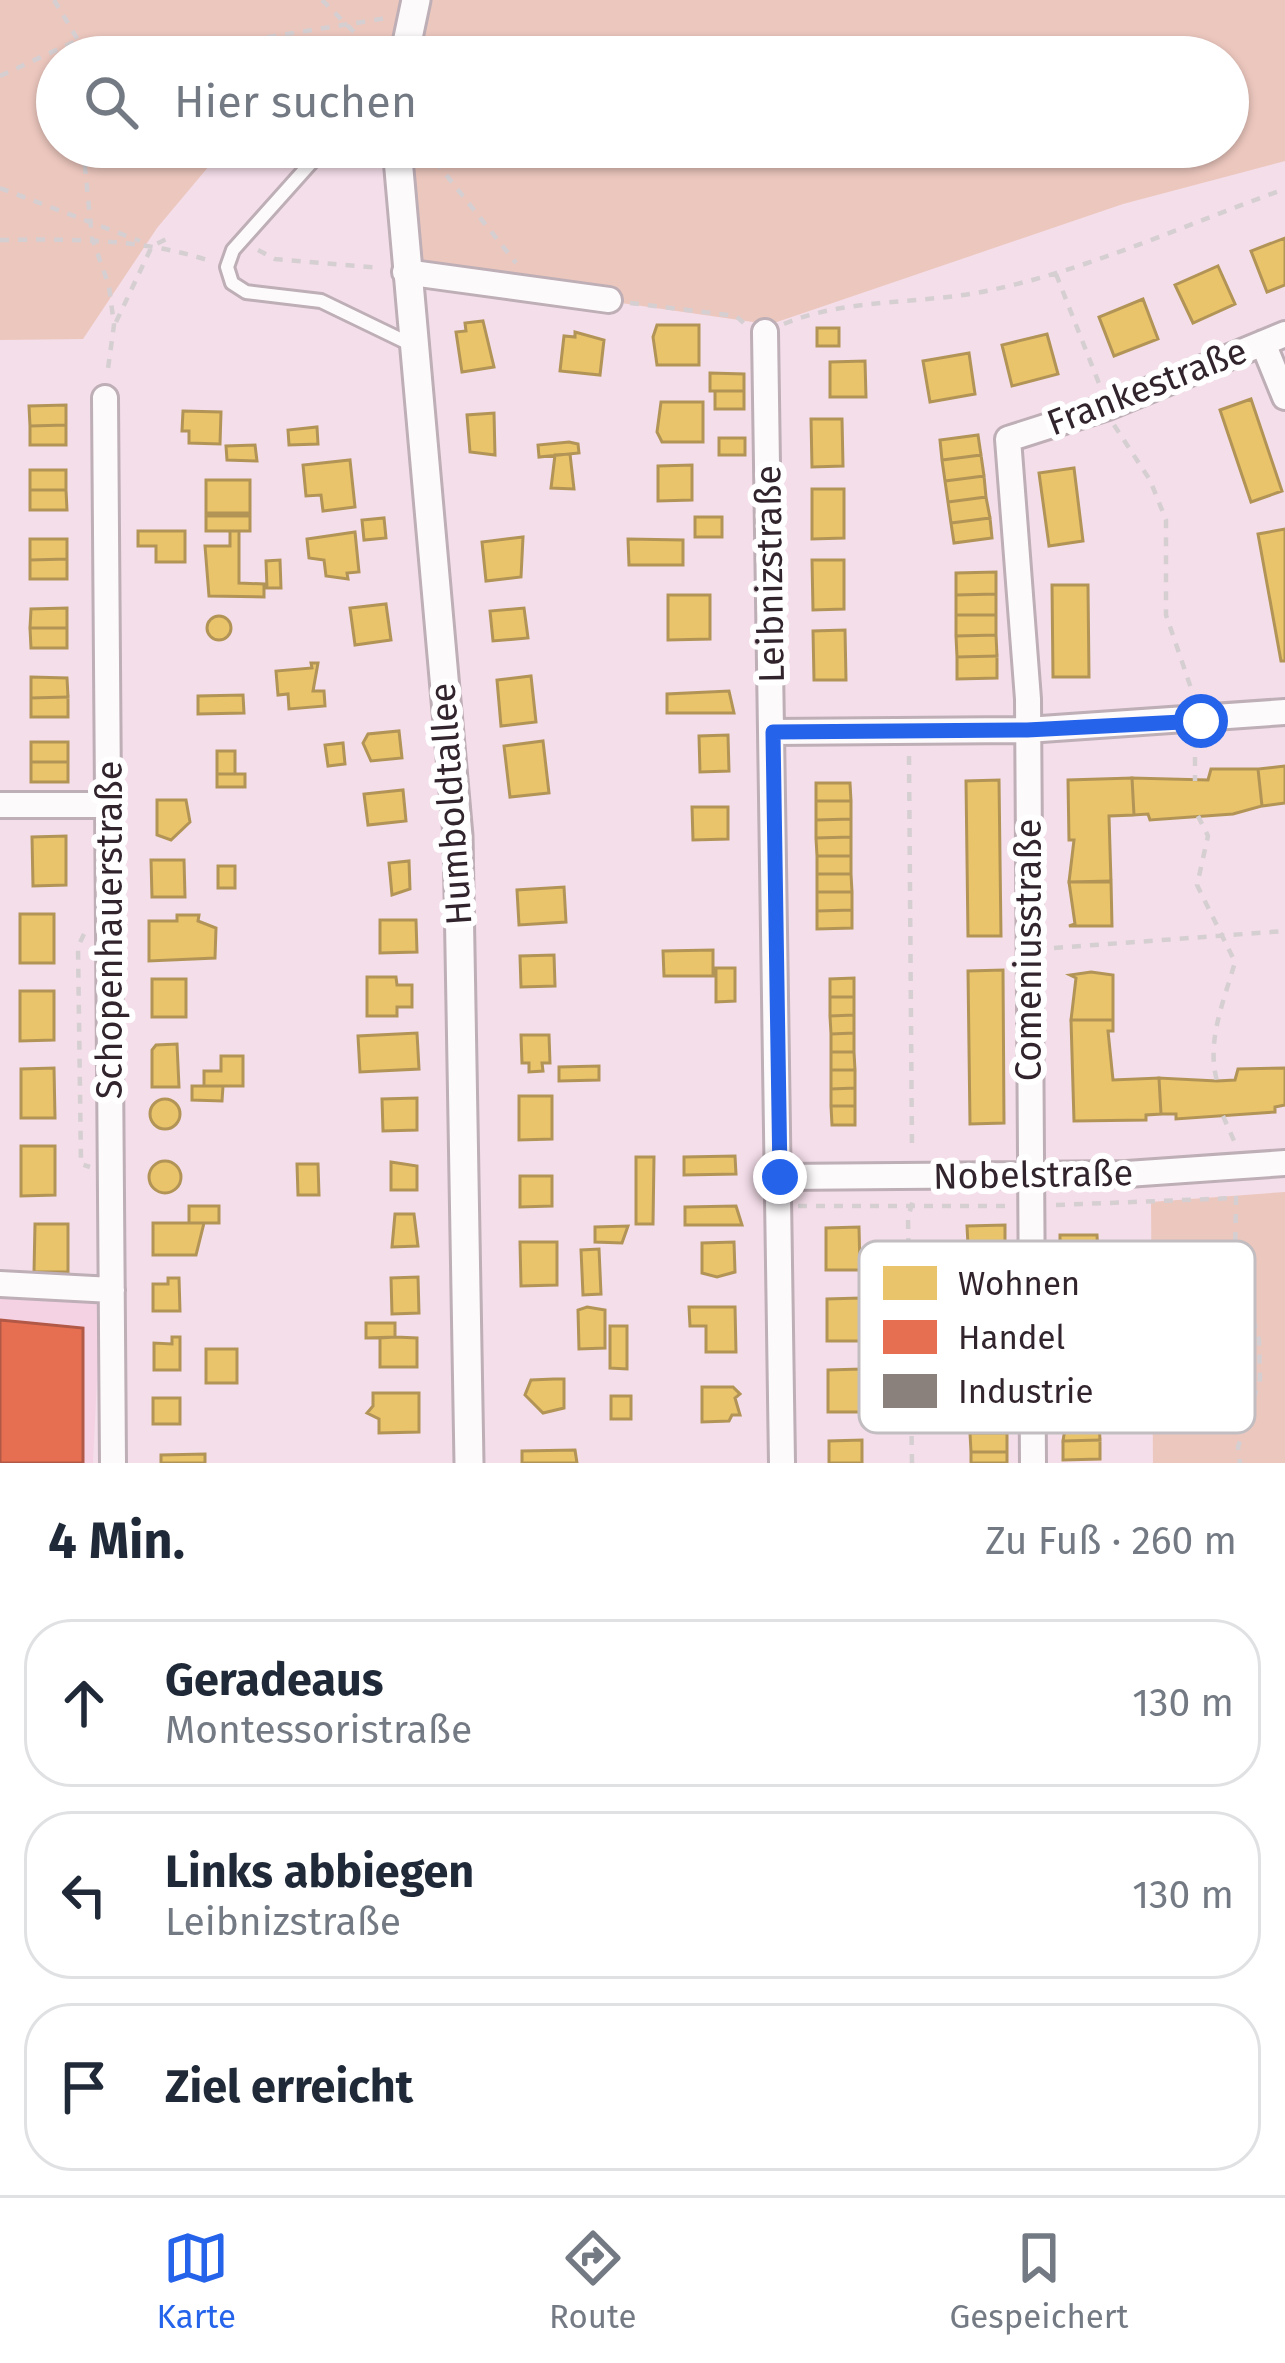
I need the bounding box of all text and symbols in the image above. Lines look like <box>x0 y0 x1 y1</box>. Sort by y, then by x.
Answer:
search box <box>36 36 1249 168</box>
icon: search <box>78 69 144 135</box>
text: Hier suchen <box>174 75 417 129</box>
street label: Frankestraße <box>1041 329 1253 445</box>
street label: Leibnizstraße <box>746 465 794 683</box>
street label: Humboldtallee <box>421 681 481 927</box>
route start <box>1174 694 1228 748</box>
street label: Schopenhauerstraße <box>88 761 132 1099</box>
street label: Comeniusstraße <box>1007 819 1051 1081</box>
route end <box>753 1150 807 1204</box>
street label: Nobelstraße <box>933 1151 1133 1199</box>
legend <box>859 1241 1255 1433</box>
text: Wohnen <box>958 1264 1080 1304</box>
text: Handel <box>958 1318 1065 1358</box>
text: Industrie <box>958 1372 1093 1412</box>
text: 4 Min. <box>48 1510 185 1572</box>
text: Zu Fuß · 260 m <box>985 1518 1237 1564</box>
text: Geradeaus <box>165 1653 384 1707</box>
icon: ahead <box>51 1670 117 1736</box>
text: 130 m <box>1132 1680 1234 1726</box>
text: Montessoristraße <box>165 1707 472 1753</box>
text: Links abbiegen <box>165 1845 474 1899</box>
icon: left <box>51 1862 117 1928</box>
text: 130 m <box>1132 1872 1234 1918</box>
text: Leibnizstraße <box>165 1899 401 1945</box>
icon: arrive <box>51 2054 117 2120</box>
text: Ziel erreicht <box>165 2060 413 2114</box>
tab: Karte <box>157 2225 236 2337</box>
tab: Route <box>549 2225 636 2337</box>
tab: Gespeichert <box>950 2225 1128 2337</box>

